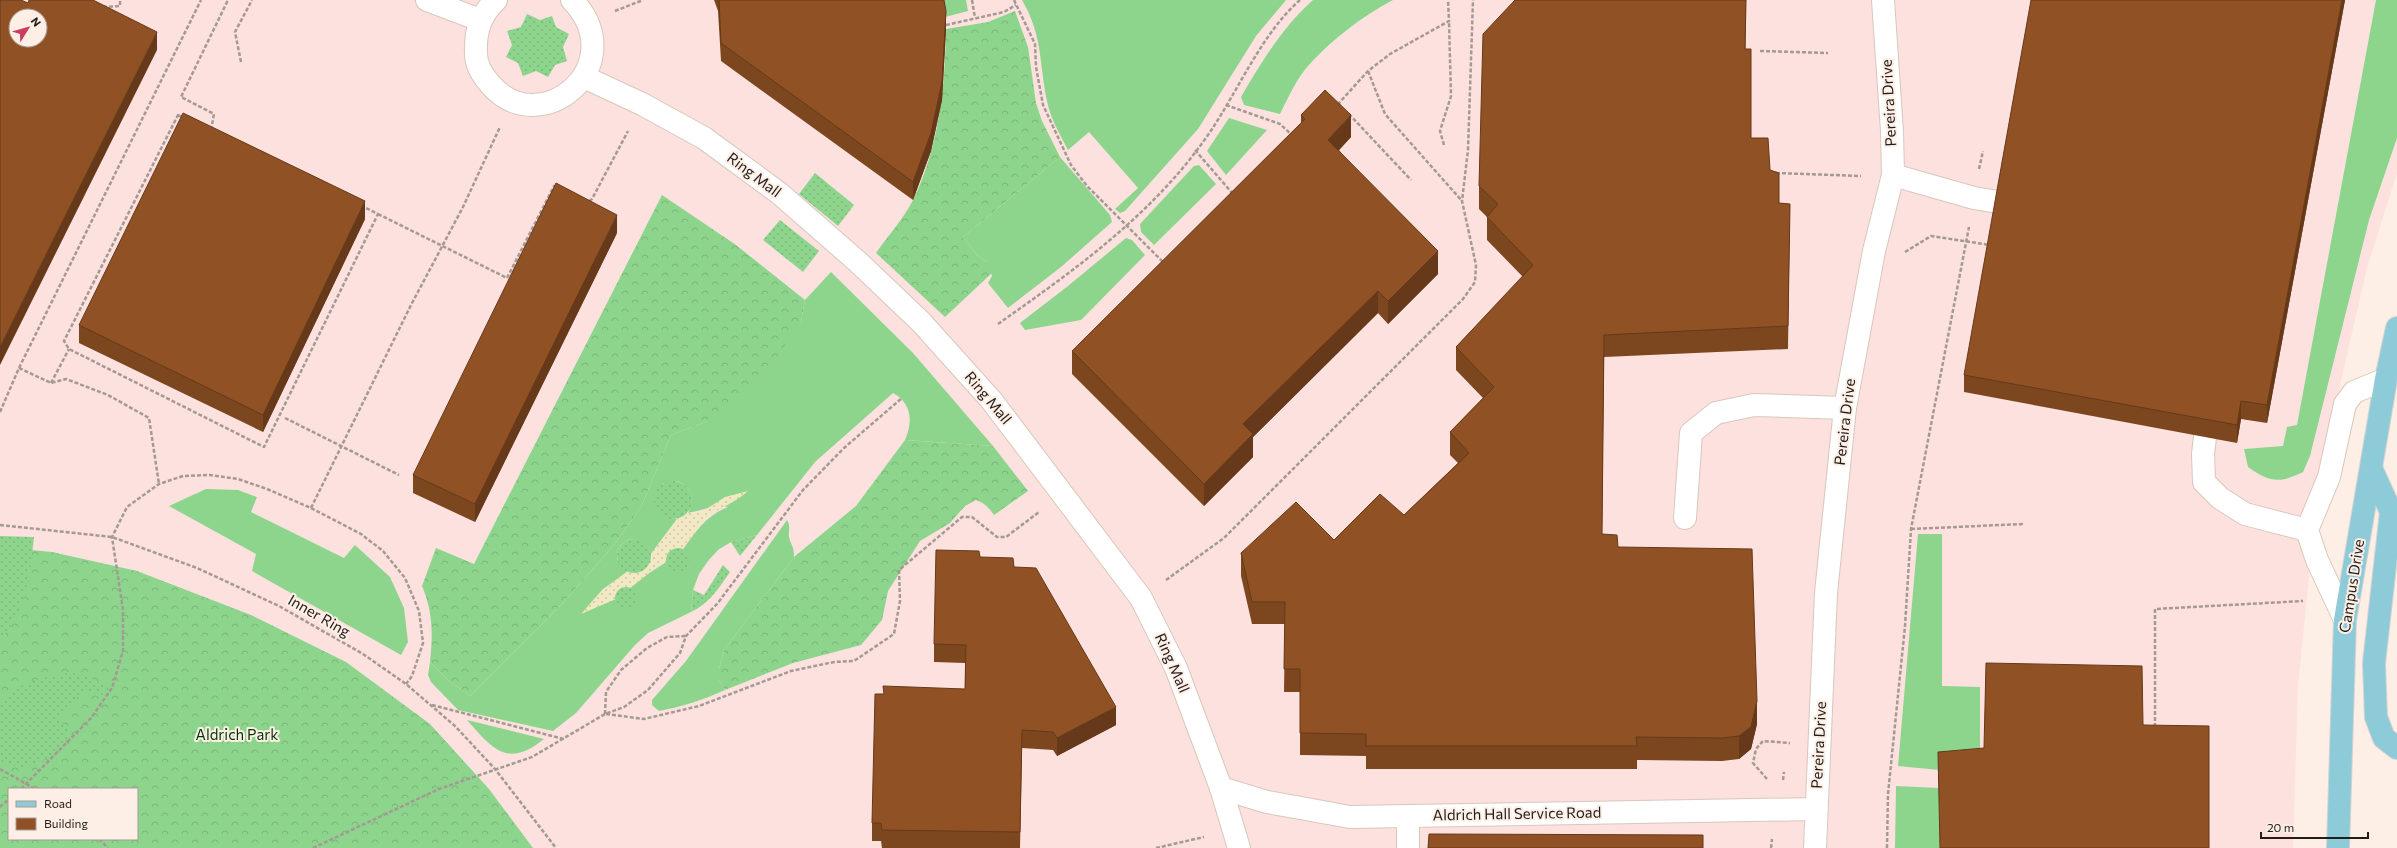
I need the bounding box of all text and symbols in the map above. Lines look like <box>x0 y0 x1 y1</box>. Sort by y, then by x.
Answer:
north arrow <box>8 8 48 48</box>
text: N <box>29 14 44 29</box>
street label: Pereira Drive <box>1877 59 1899 147</box>
street label: Ring Mall <box>724 148 785 200</box>
street label: Ring Mall <box>962 367 1016 427</box>
street label: Pereira Drive <box>1830 377 1858 466</box>
street label: Campus Drive <box>2335 538 2367 634</box>
street label: Inner Ring <box>285 590 354 640</box>
street label: Ring Mall <box>1152 630 1194 695</box>
street label: Pereira Drive <box>1807 701 1829 789</box>
park label: Aldrich Park <box>196 725 278 743</box>
legend <box>8 788 138 840</box>
text: Road <box>44 796 72 810</box>
street label: Aldrich Hall Service Road <box>1433 803 1601 823</box>
scale bar <box>2261 814 2368 840</box>
text: Building <box>44 816 88 830</box>
text: 20 m <box>2267 820 2294 834</box>

